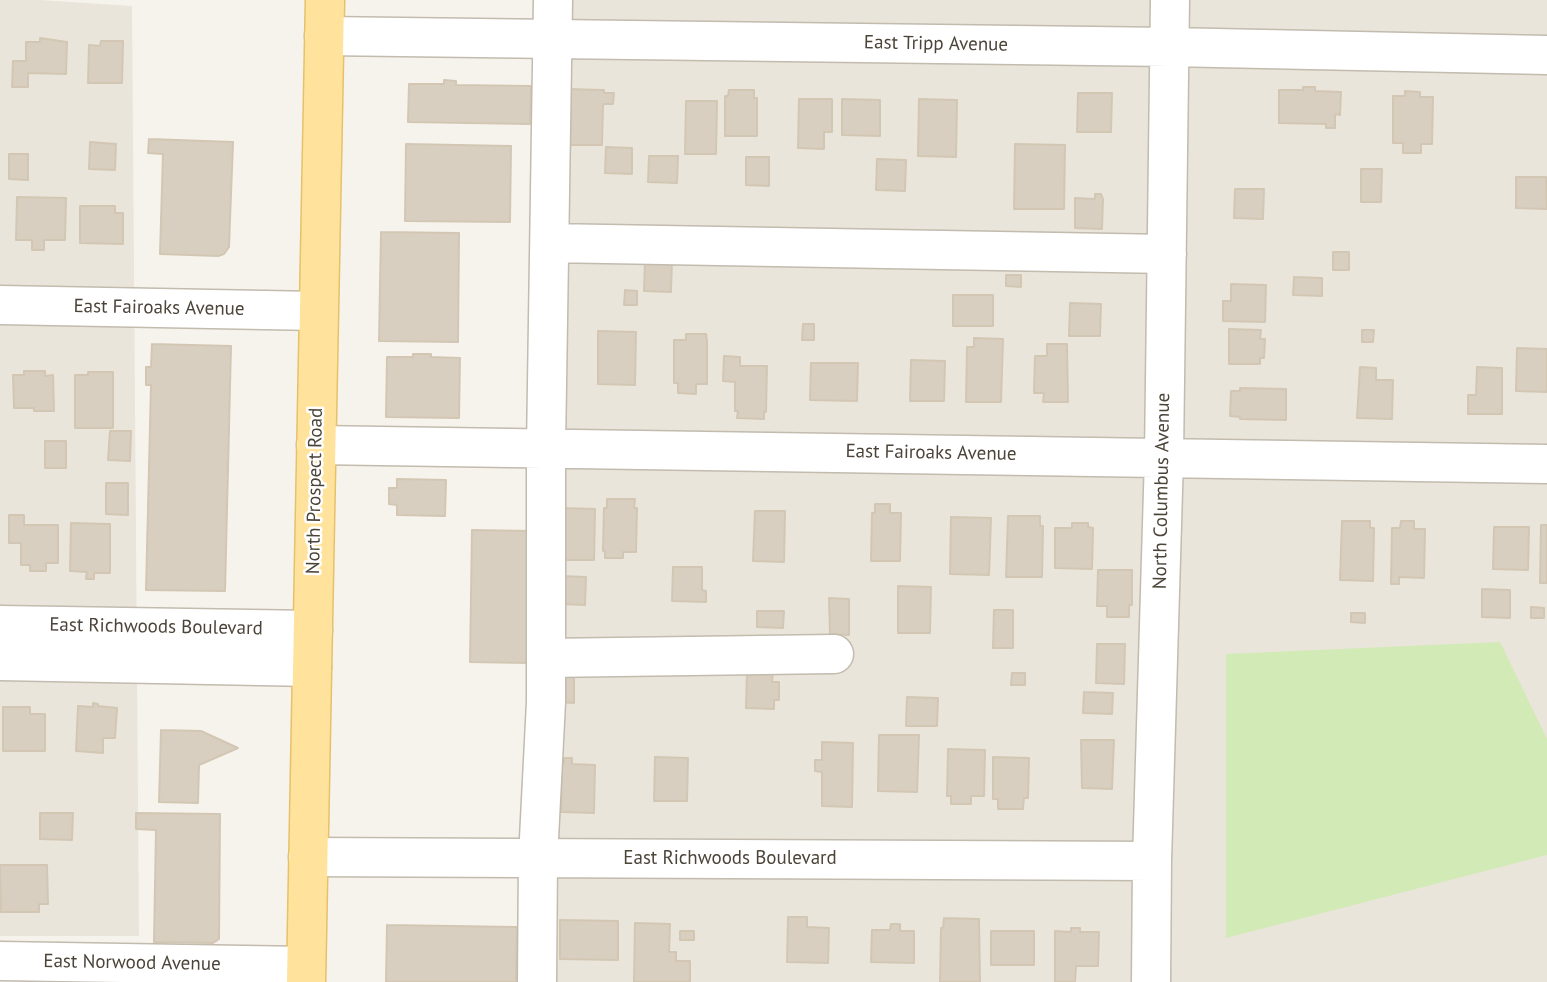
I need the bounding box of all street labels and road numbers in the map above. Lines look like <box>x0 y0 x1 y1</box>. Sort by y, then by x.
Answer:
street label: East Tripp Avenue <box>864 31 1008 57</box>
street label: East Fairoaks Avenue <box>73 295 245 321</box>
street label: North Columbus Avenue <box>1149 393 1175 589</box>
street label: North Prospect Road <box>302 408 328 574</box>
street label: East Fairoaks Avenue <box>845 440 1017 466</box>
street label: East Richwoods Boulevard <box>49 614 263 640</box>
street label: East Richwoods Boulevard <box>623 848 837 870</box>
street label: East Norwood Avenue <box>43 950 221 976</box>

